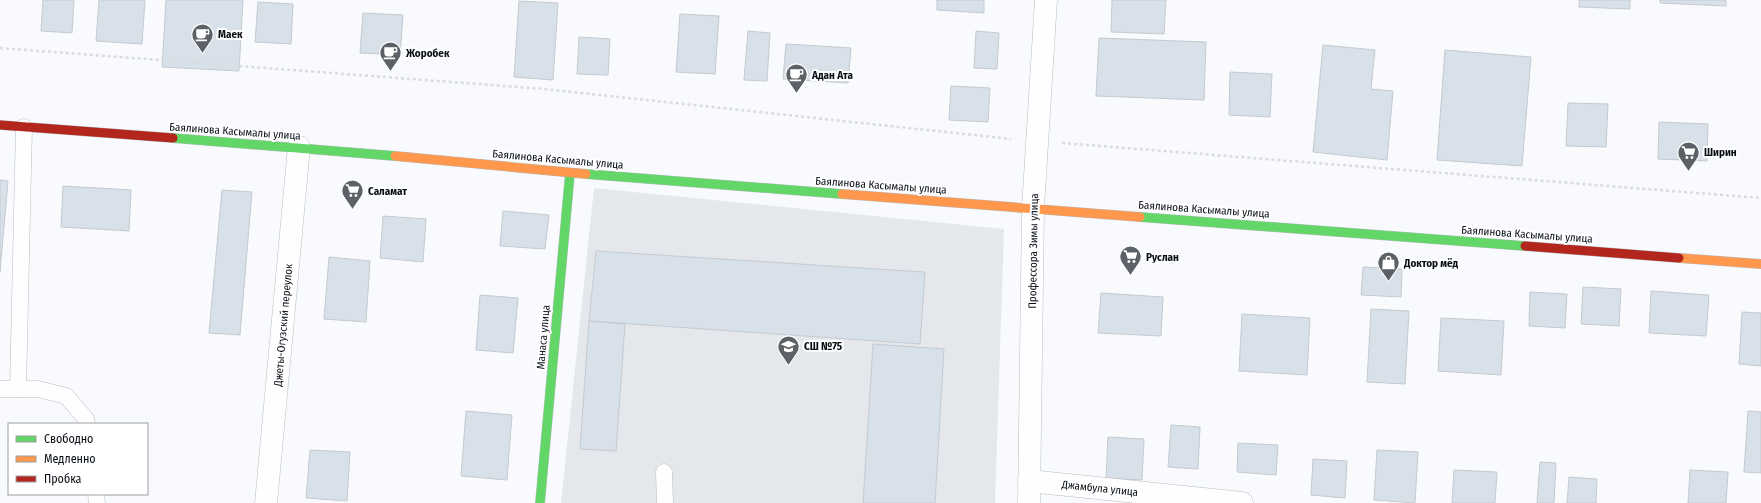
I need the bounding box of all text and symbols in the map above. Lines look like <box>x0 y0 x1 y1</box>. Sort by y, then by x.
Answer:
cafe icon: Маек <box>189 21 215 54</box>
place label: Маек <box>218 28 243 41</box>
cafe icon: Жоробек <box>378 40 404 73</box>
place label: Жоробек <box>405 47 450 60</box>
cafe icon: Адан Ата <box>783 62 809 95</box>
place label: Адан Ата <box>811 69 853 82</box>
street label: Баялинова Касымалы улица <box>169 120 301 143</box>
supermarket icon: Ширин <box>1675 139 1701 172</box>
place label: Ширин <box>1704 146 1737 159</box>
street label: Баялинова Касымалы улица <box>492 147 624 172</box>
street label: Баялинова Касымалы улица <box>815 174 947 197</box>
supermarket icon: Саламат <box>340 178 366 211</box>
place label: Саламат <box>368 185 407 198</box>
street label: Профессора Зимы улица <box>1026 193 1041 309</box>
street label: Баялинова Касымалы улица <box>1138 198 1270 221</box>
street label: Баялинова Касымалы улица <box>1461 223 1593 246</box>
supermarket icon: Руслан <box>1118 244 1144 277</box>
shop icon: Доктор мёд <box>1376 250 1402 283</box>
place label: Руслан <box>1146 251 1179 264</box>
place label: Доктор мёд <box>1403 257 1459 270</box>
street label: Джеты-Огузский переулок <box>272 262 295 388</box>
street label: Манаса улица <box>534 304 553 370</box>
school or university icon: СШ №75 <box>775 333 801 366</box>
place label: СШ №75 <box>804 340 843 353</box>
legend <box>8 423 148 495</box>
text: Свободно <box>44 432 93 446</box>
text: Медленно <box>44 452 96 466</box>
text: Пробка <box>44 472 82 486</box>
street label: Джамбула улица <box>1060 478 1139 499</box>

